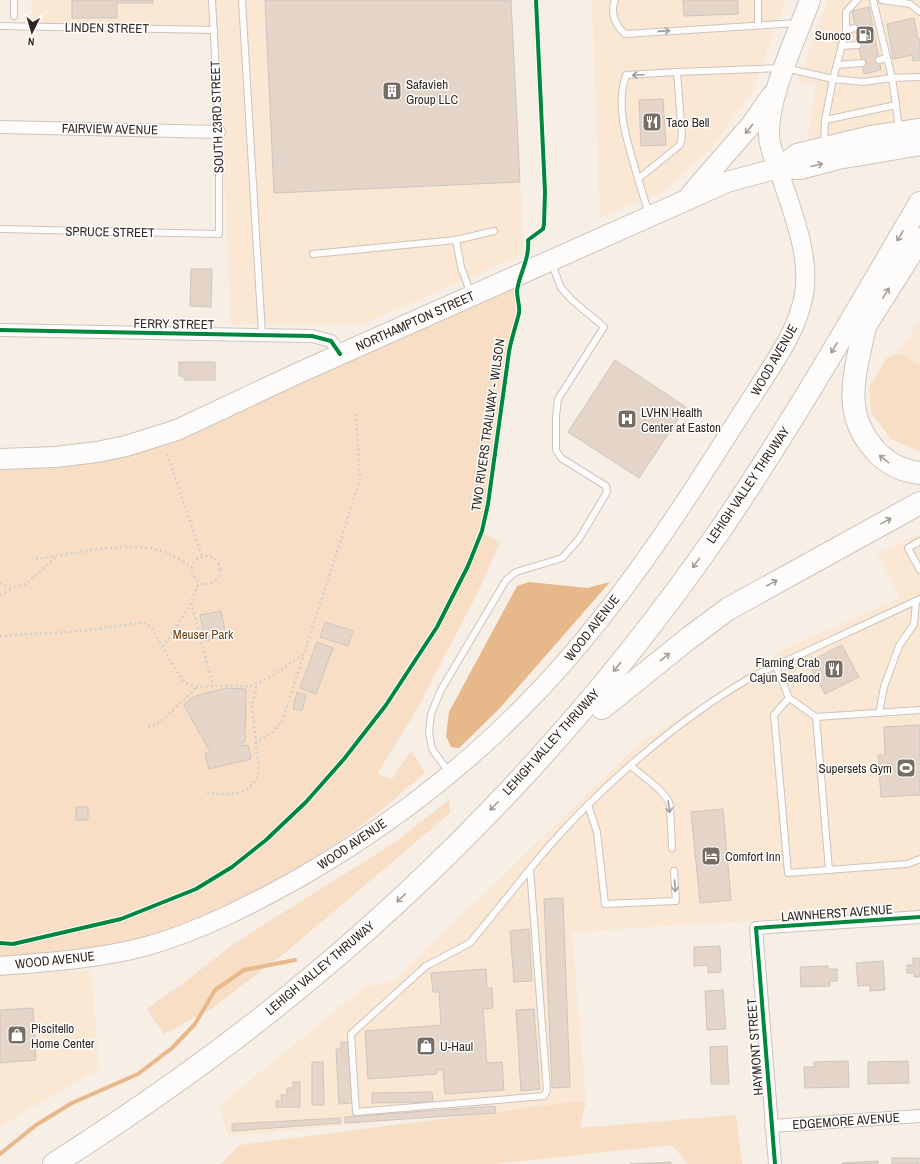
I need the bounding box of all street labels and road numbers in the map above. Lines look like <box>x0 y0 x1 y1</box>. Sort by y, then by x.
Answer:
street label: LINDEN STREET <box>65 19 150 37</box>
street label: SOUTH 23RD STREET <box>207 60 227 174</box>
street label: FAIRVIEW AVENUE <box>62 120 158 138</box>
street label: SPRUCE STREET <box>65 223 155 241</box>
street label: NORTHAMPTON STREET <box>353 287 477 355</box>
street label: FERRY STREET <box>133 315 215 333</box>
street label: WOOD AVENUE <box>747 321 801 399</box>
street label: TWO RIVERS TRAILWAY - WILSON <box>467 338 509 512</box>
street label: LEHIGH VALLEY THRUWAY <box>703 423 793 547</box>
street label: WOOD AVENUE <box>561 591 623 665</box>
street label: LEHIGH VALLEY THRUWAY <box>499 685 603 799</box>
street label: WOOD AVENUE <box>314 815 390 873</box>
street label: LAWNHERST AVENUE <box>781 901 893 925</box>
street label: LEHIGH VALLEY THRUWAY <box>262 917 378 1019</box>
street label: WOOD AVENUE <box>14 947 96 973</box>
street label: HAYMONT STREET <box>743 997 767 1096</box>
street label: EDGEMORE AVENUE <box>792 1109 900 1133</box>

